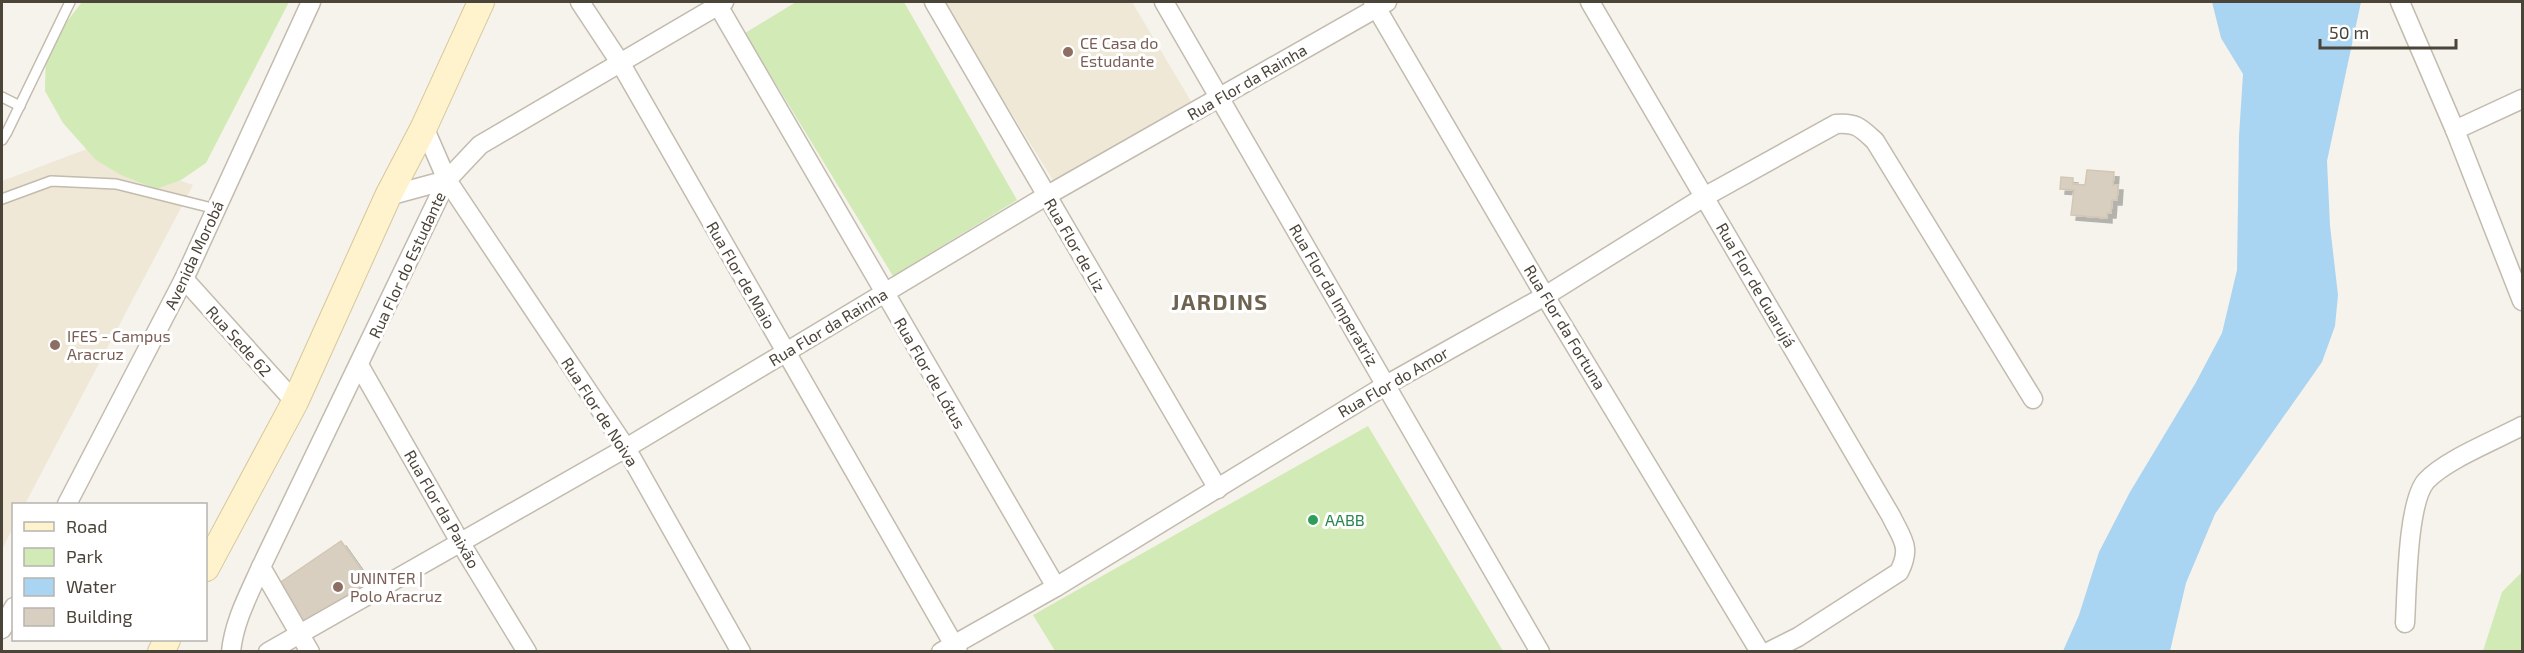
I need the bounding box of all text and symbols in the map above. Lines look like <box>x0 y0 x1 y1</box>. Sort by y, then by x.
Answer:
scale bar <box>2320 12 2456 50</box>
text: 50 m <box>2329 21 2369 43</box>
place label: CE Casa do Estudante <box>1080 33 1158 70</box>
street label: Rua Flor da Rainha <box>1184 40 1310 124</box>
marker: CE Casa do Estudante <box>1061 45 1075 59</box>
street label: Rua Flor do Estudante <box>364 188 449 341</box>
street label: Rua Flor de Liz <box>1041 194 1110 295</box>
street label: Avenida Morobá <box>160 197 227 312</box>
street label: Rua Flor de Maio <box>703 218 780 332</box>
street label: Rua Flor de Guarujá <box>1712 219 1800 351</box>
street label: Rua Flor da Imperatriz <box>1286 220 1383 369</box>
street label: Rua Flor da Fortuna <box>1521 261 1610 393</box>
street label: Rua Flor da Rainha <box>765 284 891 369</box>
district label: JARDINS <box>1171 288 1269 314</box>
street label: Rua Sede 62 <box>203 301 276 380</box>
street label: Rua Flor de Lótus <box>891 314 970 432</box>
place label: IFES - Campus Aracruz <box>67 326 171 363</box>
marker: IFES - Campus Aracruz <box>48 338 62 352</box>
street label: Rua Flor do Amor <box>1334 342 1452 421</box>
street label: Rua Flor de Noiva <box>558 354 643 470</box>
street label: Rua Flor da Paixão <box>401 446 484 571</box>
legend <box>12 503 207 641</box>
place label: AABB <box>1325 510 1365 529</box>
marker: AABB <box>1306 513 1320 527</box>
text: Road <box>66 515 107 537</box>
text: Park <box>66 545 103 567</box>
place label: UNINTER | Polo Aracruz <box>350 568 442 605</box>
text: Water <box>66 575 116 597</box>
marker: UNINTER | Polo Aracruz <box>331 580 345 594</box>
text: Building <box>66 605 133 627</box>

